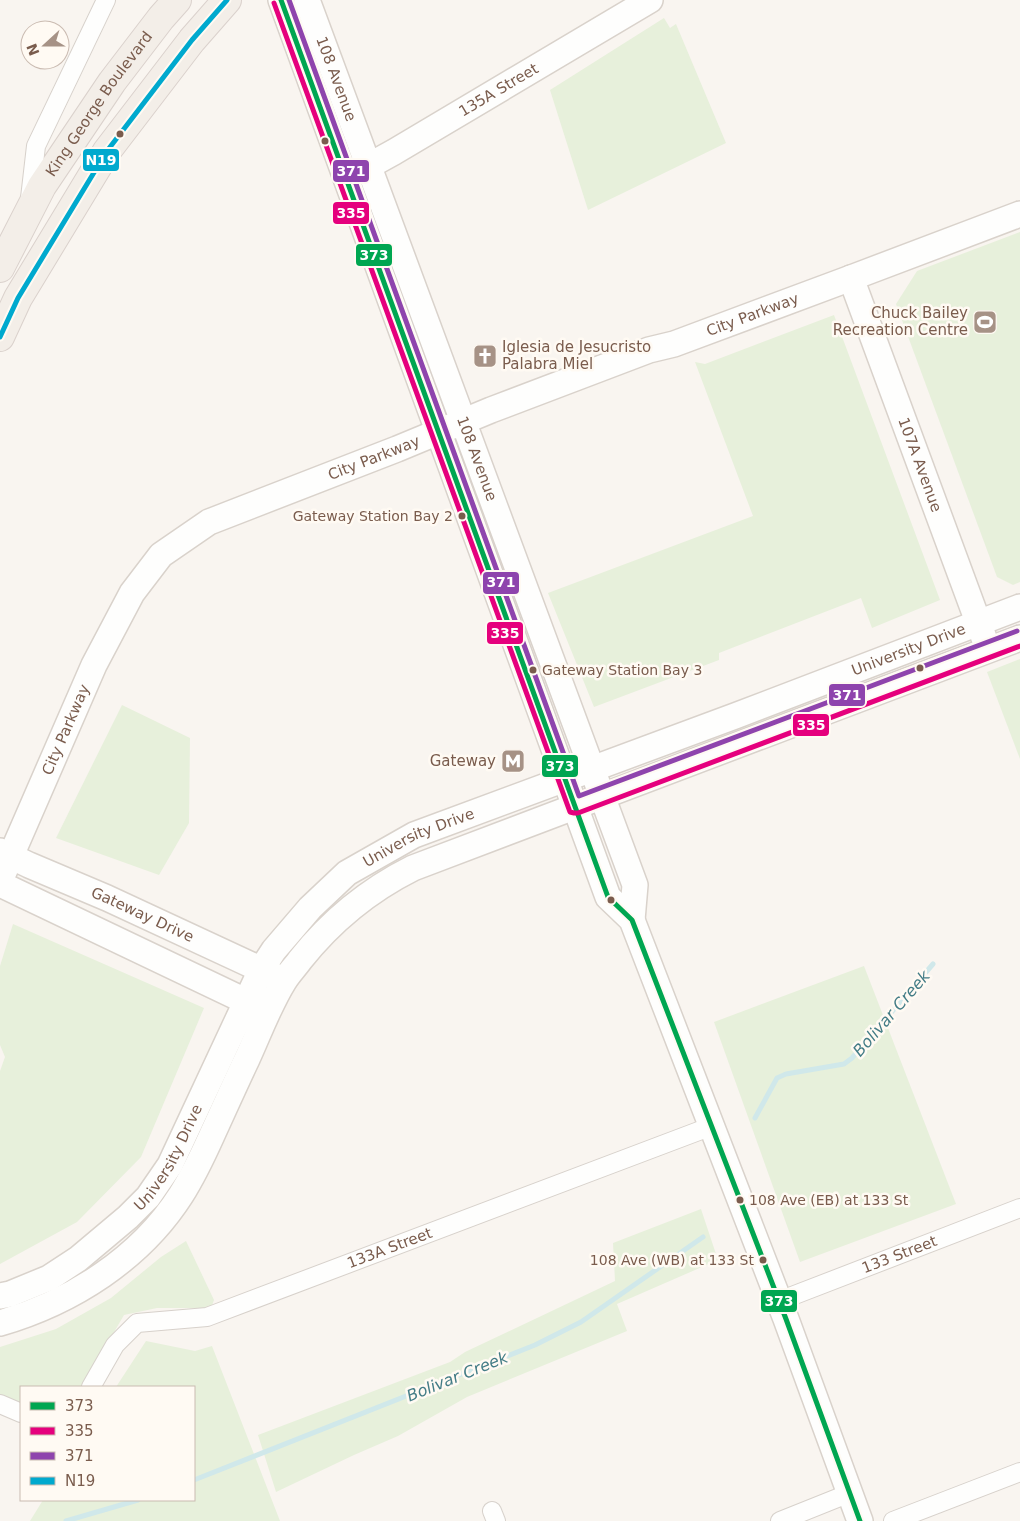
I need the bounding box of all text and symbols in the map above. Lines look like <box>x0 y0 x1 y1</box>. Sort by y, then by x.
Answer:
north arrow <box>20 20 70 70</box>
street label: King George Boulevard <box>42 28 156 180</box>
street label: 108 Avenue <box>312 34 360 124</box>
text: N <box>23 41 42 58</box>
street label: 135A Street <box>456 59 542 120</box>
unlabelled marker <box>115 129 125 139</box>
unlabelled marker <box>320 136 330 146</box>
line badge: N19 <box>82 148 120 172</box>
text: N19 <box>85 152 117 168</box>
line badge: 371 <box>332 159 370 183</box>
text: 371 <box>336 163 366 179</box>
line badge: 335 <box>332 201 370 225</box>
text: 335 <box>336 205 366 221</box>
line badge: 373 <box>355 243 393 267</box>
text: 373 <box>359 247 389 263</box>
street label: City Parkway <box>704 289 801 340</box>
place label: Chuck Bailey Recreation Centre <box>833 304 968 339</box>
sports icon: Chuck Bailey Recreation Centre <box>972 309 998 335</box>
place label: Iglesia de Jesucristo Palabra Miel <box>502 338 651 373</box>
church icon: Iglesia de Jesucristo Palabra Miel <box>472 343 498 369</box>
street label: 108 Avenue <box>453 414 501 503</box>
street label: 107A Avenue <box>894 415 946 514</box>
street label: City Parkway <box>325 432 423 484</box>
place label: Gateway Station Bay 2 <box>293 508 453 524</box>
marker: Gateway Station Bay 2 <box>457 511 467 521</box>
line badge: 371 <box>482 571 520 595</box>
text: 371 <box>486 574 516 590</box>
street label: University Drive <box>849 620 968 680</box>
line badge: 335 <box>486 621 524 645</box>
text: 335 <box>490 625 520 641</box>
place label: Gateway Station Bay 3 <box>542 662 702 678</box>
unlabelled marker <box>915 663 925 673</box>
marker: Gateway Station Bay 3 <box>528 665 538 675</box>
street label: City Parkway <box>38 682 93 778</box>
line badge: 371 <box>828 683 866 707</box>
text: 371 <box>832 687 862 703</box>
line badge: 335 <box>792 713 830 737</box>
text: 335 <box>796 717 826 733</box>
metro station icon: Gateway <box>500 748 526 774</box>
place label: Gateway <box>430 752 496 770</box>
line badge: 373 <box>541 754 579 778</box>
text: 373 <box>545 758 575 774</box>
street label: University Drive <box>360 804 477 871</box>
street label: Gateway Drive <box>88 883 197 946</box>
unlabelled marker <box>606 895 616 905</box>
water label: Bolivar Creek <box>849 966 934 1060</box>
street label: University Drive <box>130 1102 206 1215</box>
place label: 108 Ave (EB) at 133 St <box>749 1192 909 1208</box>
marker: 108 Ave (EB) at 133 St <box>735 1195 745 1205</box>
street label: 133A Street <box>345 1224 435 1272</box>
street label: 133 Street <box>859 1232 940 1277</box>
place label: 108 Ave (WB) at 133 St <box>590 1252 755 1268</box>
marker: 108 Ave (WB) at 133 St <box>758 1255 768 1265</box>
line badge: 373 <box>760 1289 798 1313</box>
text: 373 <box>764 1293 794 1309</box>
water label: Bolivar Creek <box>404 1347 511 1405</box>
legend <box>20 1386 195 1501</box>
text: 373 <box>65 1397 94 1415</box>
text: 335 <box>65 1422 94 1440</box>
text: 371 <box>65 1447 94 1465</box>
text: N19 <box>65 1472 95 1490</box>

